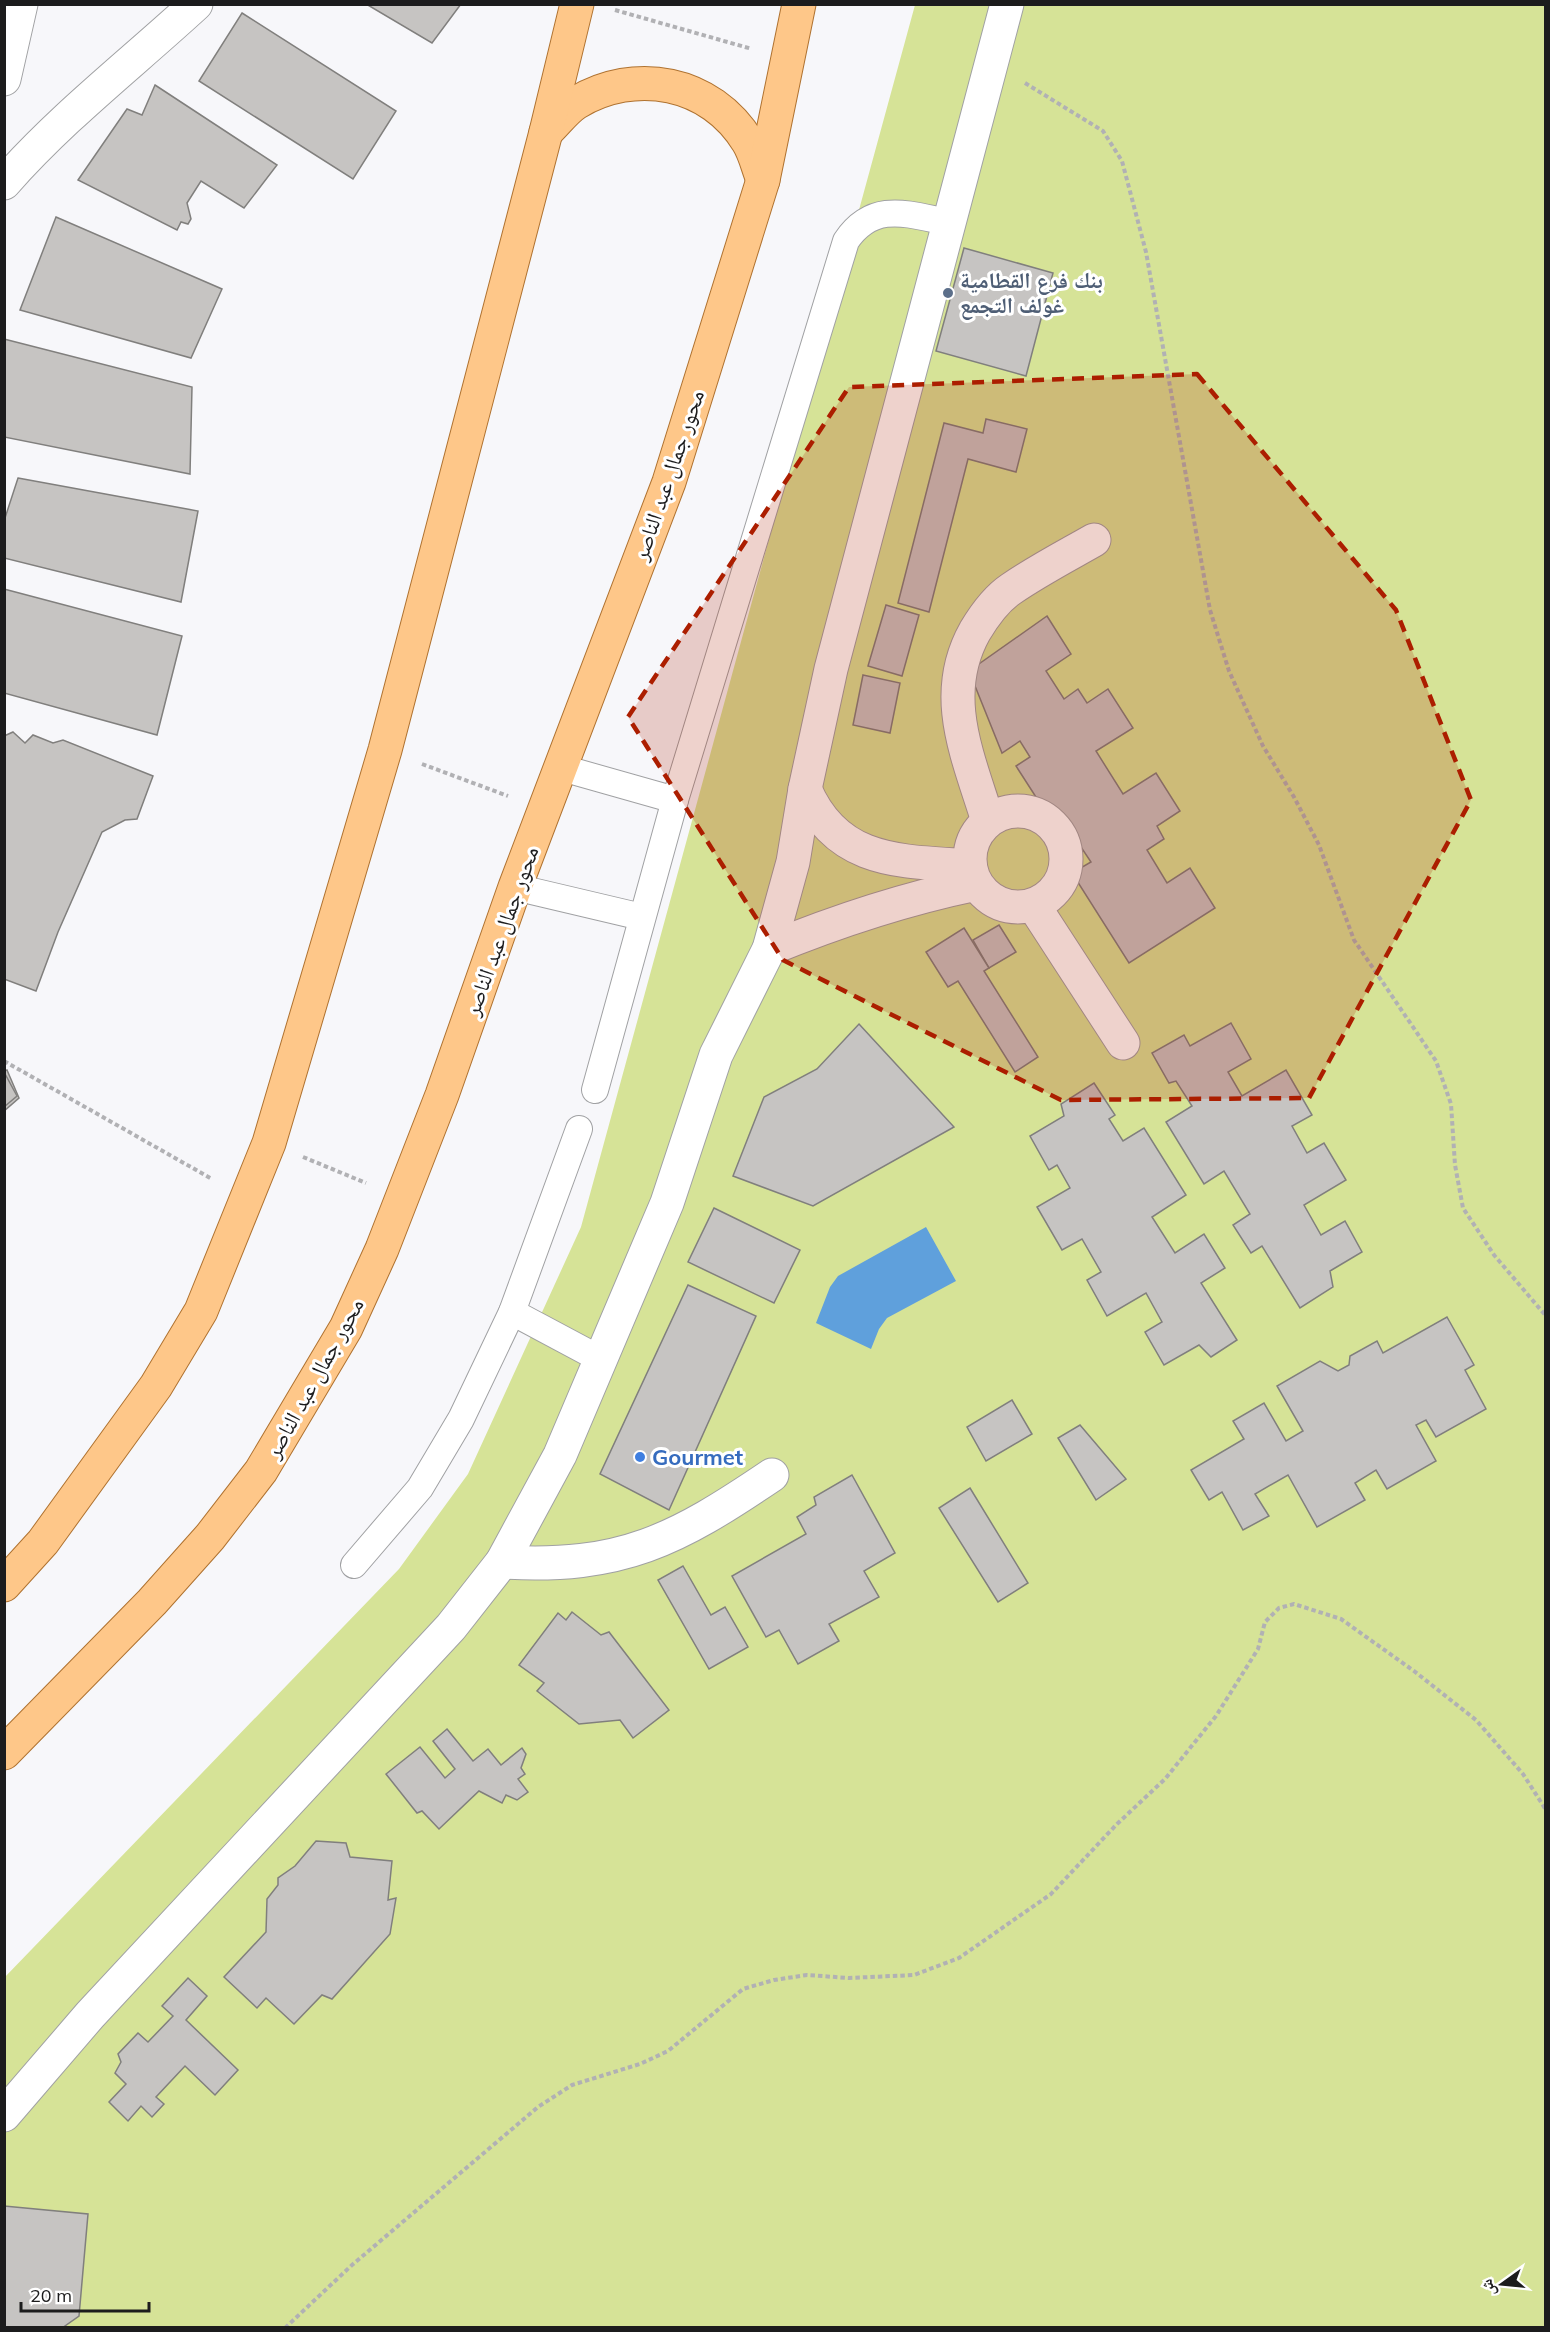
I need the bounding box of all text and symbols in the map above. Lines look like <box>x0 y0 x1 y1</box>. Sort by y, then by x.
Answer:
place label: بنك فرع القطامية غولف التجمع <box>960 266 1103 320</box>
marker: بنك فرع القطامية غولف التجمع <box>941 286 955 300</box>
street label: محور جمال عبد الناصر <box>625 386 710 565</box>
street label: محور جمال عبد الناصر <box>457 842 545 1021</box>
street label: محور جمال عبد الناصر <box>258 1293 370 1464</box>
place label: Gourmet <box>652 1443 743 1471</box>
marker: Gourmet <box>633 1450 647 1464</box>
north arrow <box>1472 2254 1532 2314</box>
scale bar <box>21 2275 148 2313</box>
text: ش <box>1476 2277 1499 2299</box>
text: 20 m <box>30 2284 72 2307</box>

